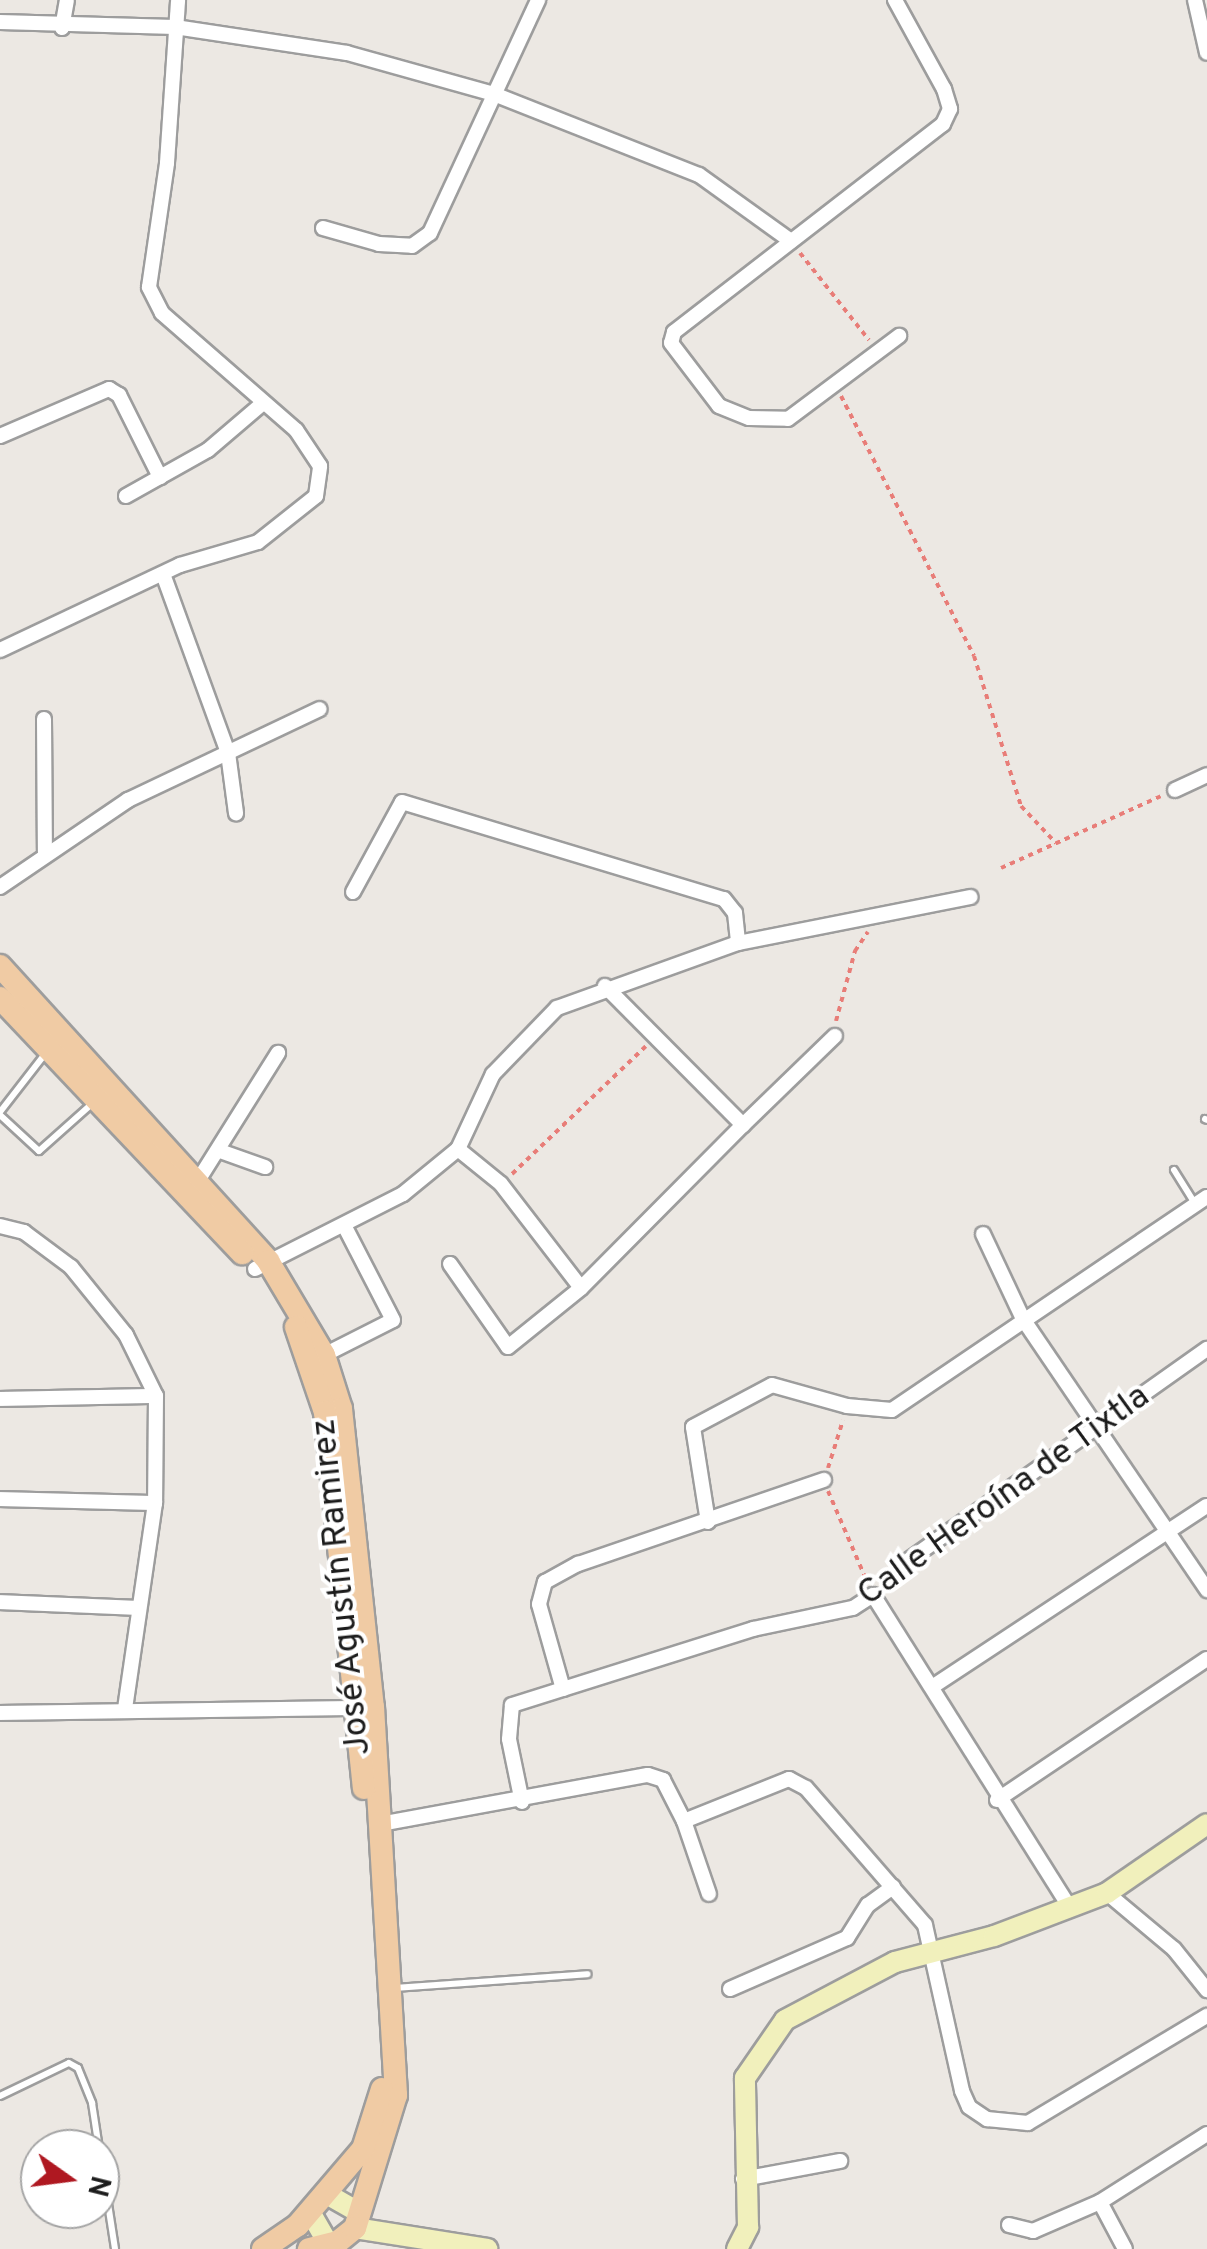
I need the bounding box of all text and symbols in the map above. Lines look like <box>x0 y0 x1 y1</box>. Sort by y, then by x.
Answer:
street label: Calle Heroína de Tixtla <box>849 1376 1159 1616</box>
street label: José Agustín Ramirez <box>303 1416 381 1758</box>
north arrow <box>20 2129 120 2229</box>
text: N <box>77 2172 117 2200</box>

